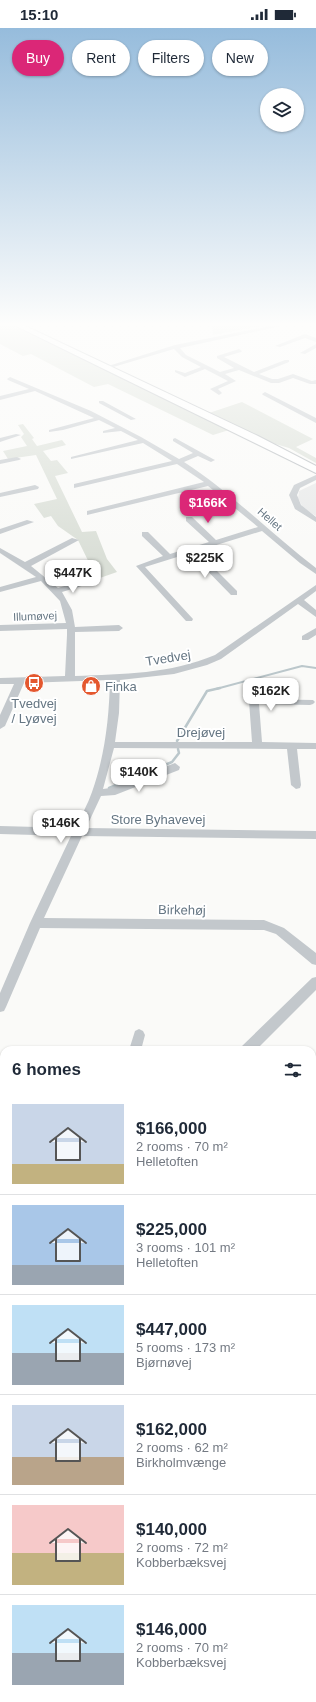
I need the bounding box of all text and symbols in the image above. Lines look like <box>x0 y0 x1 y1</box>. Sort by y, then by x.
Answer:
text: 15:10 <box>20 6 58 23</box>
chip: Buy <box>12 40 64 76</box>
chip: Rent <box>72 40 130 76</box>
chip: Filters <box>138 40 204 76</box>
chip: New <box>212 40 268 76</box>
map controls <box>260 88 304 132</box>
button: layers <box>260 88 304 132</box>
pin: $166K <box>180 490 236 524</box>
text: $166K <box>189 495 227 510</box>
street label: Hellet <box>255 505 285 533</box>
pin: $225K <box>177 545 233 579</box>
text: $225K <box>186 550 224 565</box>
pin: $447K <box>45 560 101 594</box>
text: $447K <box>54 565 92 580</box>
street label: Illumøvej <box>13 609 57 623</box>
street label: Tvedvej <box>144 647 192 669</box>
bus stop icon: Tvedvej / Lyøvej <box>23 672 45 694</box>
shop icon: Finka <box>80 675 102 697</box>
pin: $162K <box>243 678 299 712</box>
place label: Finka <box>105 679 138 694</box>
text: $162K <box>252 683 290 698</box>
place label: Tvedvej / Lyøvej <box>11 696 57 726</box>
street label: Drejøvej <box>177 725 225 740</box>
pin: $140K <box>111 759 167 793</box>
text: $140K <box>120 764 158 779</box>
pin: $146K <box>33 810 89 844</box>
street label: Store Byhavevej <box>111 812 205 827</box>
text: $146K <box>42 815 80 830</box>
street label: Birkehøj <box>158 902 206 918</box>
icon: filters <box>282 1059 304 1081</box>
text: 6 homes <box>12 1060 81 1079</box>
text: $166,000 <box>136 1119 207 1138</box>
icon: home <box>44 1120 92 1168</box>
text: 2 rooms · 70 m² <box>136 1139 228 1154</box>
text: Helletoften <box>136 1154 198 1169</box>
text: $225,000 <box>136 1220 207 1239</box>
icon: home <box>44 1221 92 1269</box>
text: 3 rooms · 101 m² <box>136 1240 235 1255</box>
text: Helletoften <box>136 1255 198 1270</box>
text: $447,000 <box>136 1320 207 1339</box>
icon: home <box>44 1321 92 1369</box>
text: 5 rooms · 173 m² <box>136 1340 235 1355</box>
text: Bjørnøvej <box>136 1355 192 1370</box>
text: $162,000 <box>136 1420 207 1439</box>
icon: home <box>44 1421 92 1469</box>
text: 2 rooms · 62 m² <box>136 1440 228 1455</box>
text: Birkholmvænge <box>136 1455 226 1470</box>
text: $140,000 <box>136 1520 207 1539</box>
icon: home <box>44 1521 92 1569</box>
text: 2 rooms · 72 m² <box>136 1540 228 1555</box>
text: Kobberbæksvej <box>136 1555 226 1570</box>
text: $146,000 <box>136 1620 207 1639</box>
icon: home <box>44 1621 92 1669</box>
text: 2 rooms · 70 m² <box>136 1640 228 1655</box>
text: Kobberbæksvej <box>136 1655 226 1670</box>

